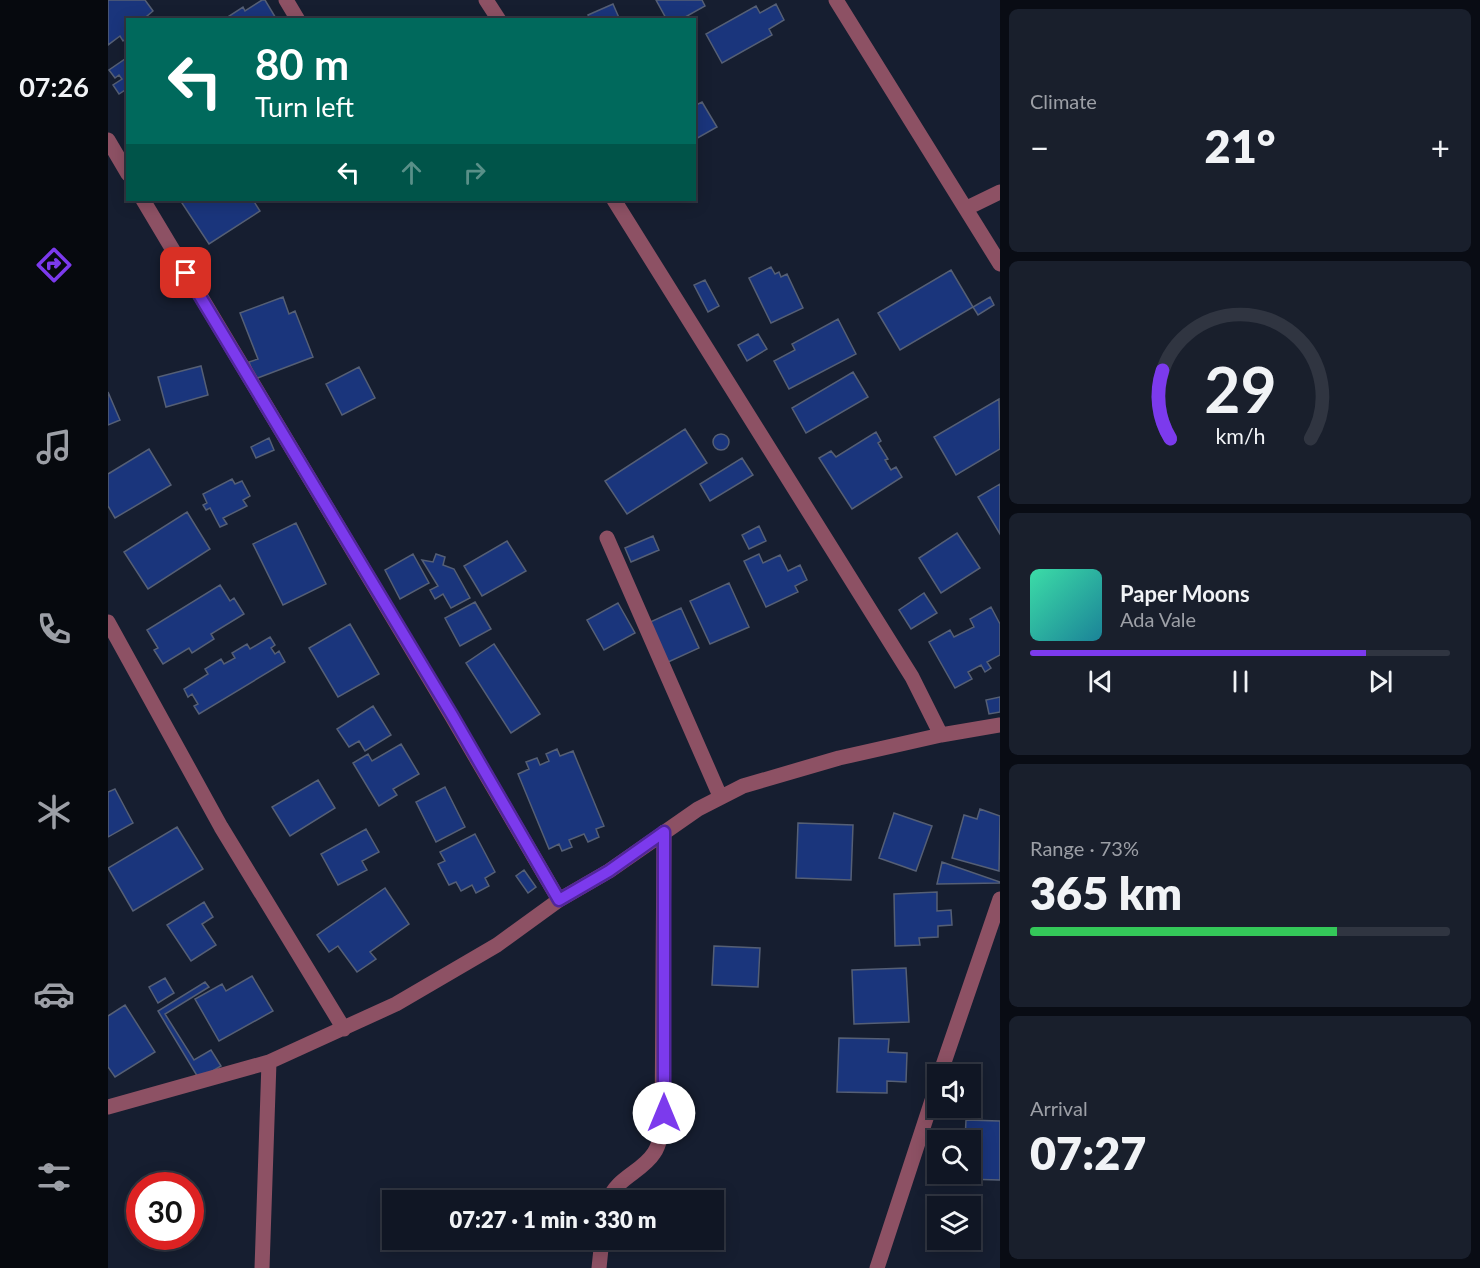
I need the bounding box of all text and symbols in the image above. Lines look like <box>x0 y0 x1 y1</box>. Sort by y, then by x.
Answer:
text: 80 m <box>255 39 349 89</box>
icon: left <box>156 42 234 120</box>
text: 07:26 <box>19 70 89 103</box>
text: Climate <box>1030 89 1097 113</box>
text: Turn left <box>255 90 354 123</box>
text: 21° <box>1205 119 1275 173</box>
text: − <box>1030 127 1049 167</box>
text: + <box>1431 127 1450 167</box>
icon: left <box>332 156 365 189</box>
icon: ahead <box>395 156 428 189</box>
icon: right <box>458 156 491 189</box>
icon: directions <box>33 244 75 286</box>
pin <box>160 247 211 298</box>
icon: arrive <box>169 256 202 289</box>
text: 29 <box>1204 351 1276 426</box>
text: km/h <box>1215 424 1265 450</box>
icon: music <box>33 426 75 468</box>
text: Paper Moons <box>1120 580 1250 607</box>
text: Ada Vale <box>1120 607 1196 631</box>
icon: phone <box>33 608 75 650</box>
icon: previous <box>1084 665 1117 698</box>
icon: pause <box>1224 665 1257 698</box>
icon: next <box>1364 665 1397 698</box>
icon: climate <box>33 791 75 833</box>
text: Range · 73% <box>1030 836 1139 860</box>
text: 365 km <box>1030 866 1182 920</box>
icon: car <box>33 973 75 1015</box>
map controls <box>927 1064 981 1250</box>
button: sound <box>927 1064 981 1118</box>
position arrow <box>632 1081 696 1145</box>
text: Arrival <box>1030 1096 1088 1120</box>
text: 07:27 <box>1030 1126 1146 1180</box>
button: search <box>927 1130 981 1184</box>
icon: filters <box>33 1156 75 1198</box>
speed limit sign: 30 <box>126 1172 204 1250</box>
button: layers <box>927 1196 981 1250</box>
text: 07:27 · 1 min · 330 m <box>450 1206 656 1233</box>

